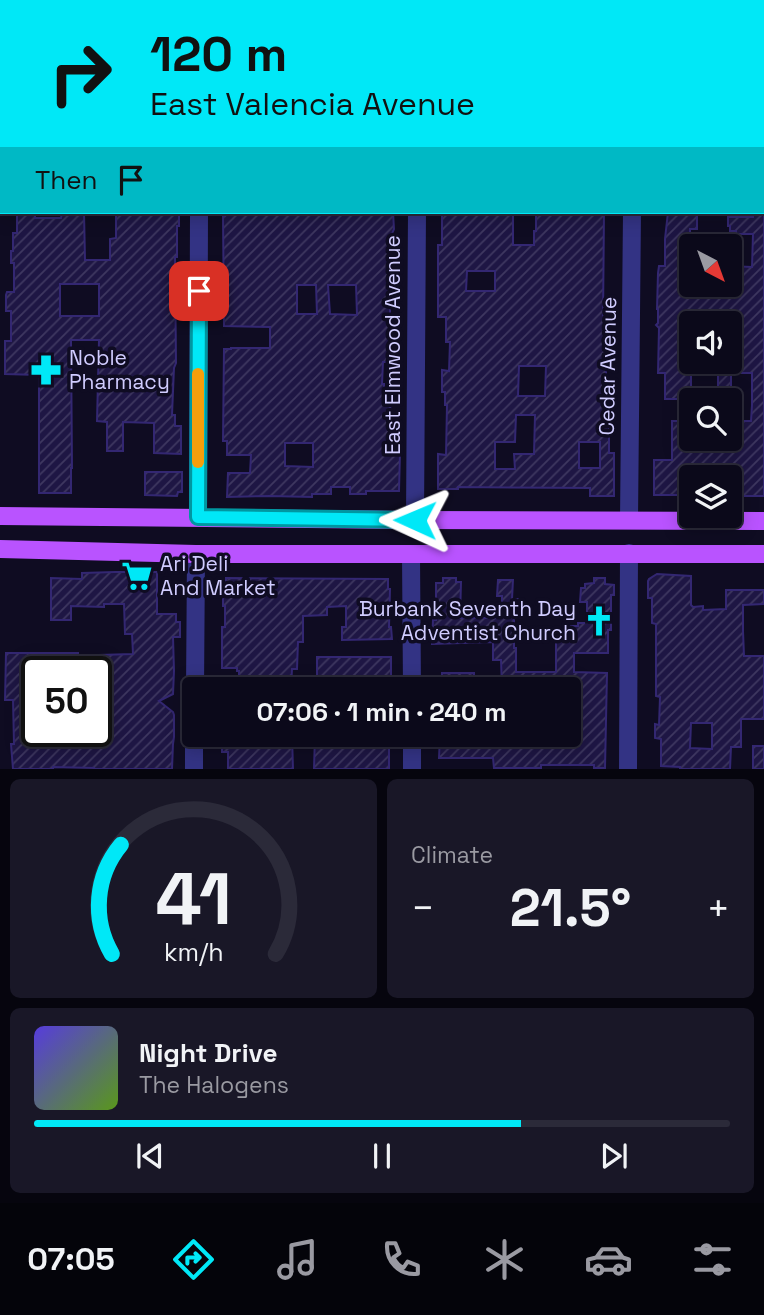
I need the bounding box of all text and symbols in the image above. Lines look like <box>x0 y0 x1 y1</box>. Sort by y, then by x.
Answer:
text: 120 m <box>150 23 287 85</box>
icon: right <box>35 28 126 119</box>
text: East Valencia Avenue <box>150 84 475 124</box>
icon: arrive <box>112 161 150 199</box>
text: Then <box>35 163 98 197</box>
north arrow <box>679 234 742 298</box>
map controls <box>679 234 742 528</box>
street label: East Elmwood Avenue <box>379 235 406 455</box>
pin <box>169 261 229 321</box>
icon: arrive <box>180 272 218 310</box>
street label: Cedar Avenue <box>593 296 622 436</box>
button: sound <box>679 311 742 374</box>
place label: Noble Pharmacy <box>69 344 170 395</box>
pharmacy icon: Noble Pharmacy <box>29 353 63 387</box>
button: search <box>679 388 742 451</box>
button: layers <box>679 465 742 528</box>
position arrow <box>378 483 452 557</box>
place label: Ari Deli And Market <box>160 550 276 601</box>
supermarket icon: Ari Deli And Market <box>120 559 154 593</box>
place label: Burbank Seventh Day Adventist Church <box>359 595 576 646</box>
church icon: Burbank Seventh Day Adventist Church <box>582 604 616 638</box>
speed limit sign: 50 <box>21 656 112 747</box>
text: 07:06 · 1 min · 240 m <box>257 695 506 729</box>
text: Climate <box>411 840 493 870</box>
text: 41 <box>155 853 232 946</box>
text: 21.5° <box>510 875 631 941</box>
text: − <box>411 884 435 932</box>
text: + <box>706 884 730 932</box>
text: km/h <box>164 936 223 968</box>
text: Night Drive <box>139 1036 277 1070</box>
text: The Halogens <box>139 1070 289 1100</box>
icon: previous <box>131 1137 169 1175</box>
icon: pause <box>363 1137 401 1175</box>
icon: next <box>595 1137 633 1175</box>
icon: directions <box>169 1235 218 1284</box>
icon: music <box>273 1235 322 1284</box>
icon: phone <box>377 1235 426 1284</box>
icon: climate <box>480 1235 529 1284</box>
icon: car <box>584 1235 633 1284</box>
icon: filters <box>688 1235 737 1284</box>
text: 07:05 <box>27 1239 115 1279</box>

